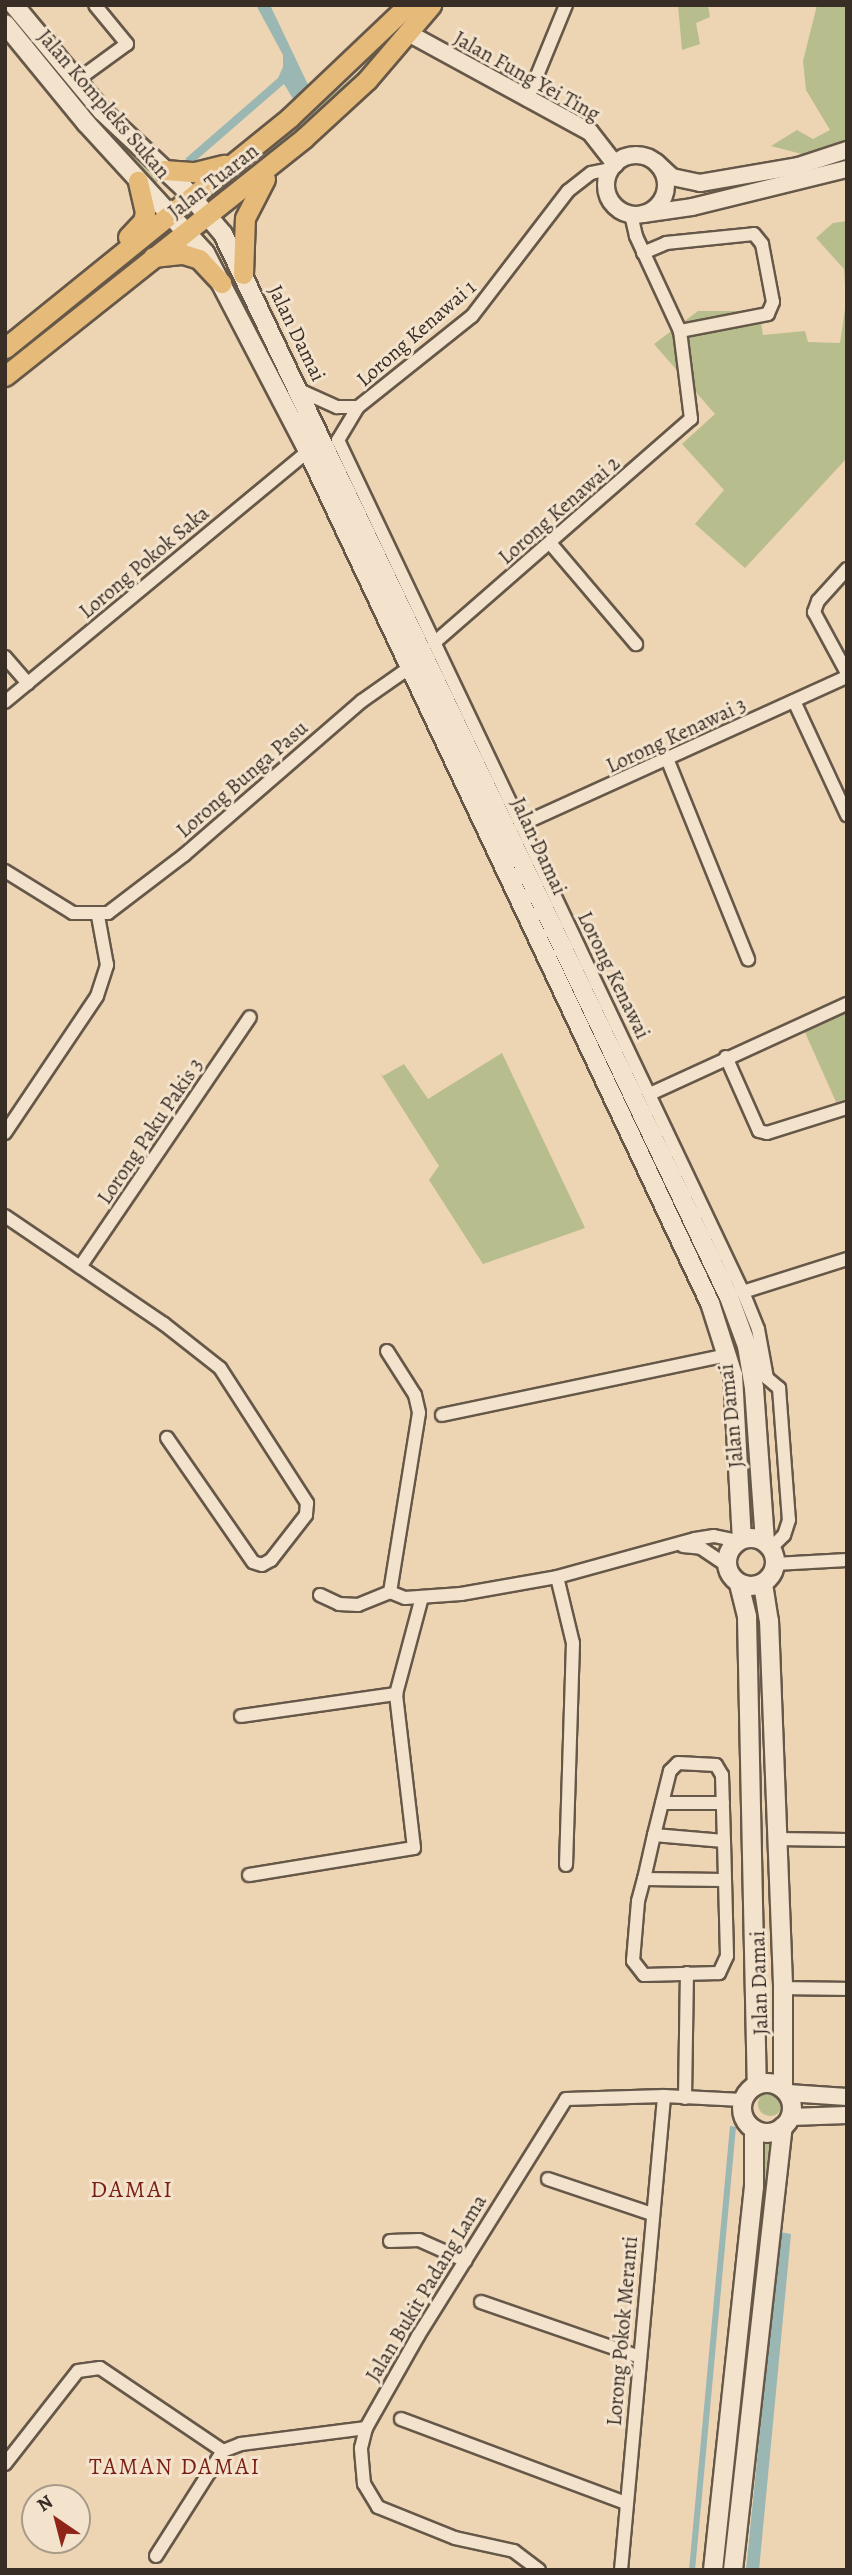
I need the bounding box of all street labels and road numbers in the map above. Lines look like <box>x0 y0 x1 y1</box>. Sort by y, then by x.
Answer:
street label: Jalan Kompleks Sukan <box>32 24 176 184</box>
street label: Jalan Fung Yei Ting <box>449 25 605 127</box>
street label: Jalan Tuaran <box>163 138 263 224</box>
street label: Lorong Kenawai 1 <box>351 274 481 392</box>
street label: Jalan Damai <box>263 281 331 385</box>
street label: Lorong Kenawai 2 <box>493 450 625 570</box>
street label: Lorong Pokok Saka <box>74 500 214 624</box>
street label: Lorong Kenawai 3 <box>602 692 750 778</box>
street label: Lorong Bunga Pasu <box>171 715 313 843</box>
street label: Jalan Damai <box>506 793 572 899</box>
street label: Lorong Kenawai <box>572 907 656 1043</box>
street label: Lorong Paku Pakis 3 <box>92 1053 208 1209</box>
street label: Jalan Damai <box>713 1363 749 1469</box>
street label: Jalan Damai <box>745 1930 773 2036</box>
street label: Jalan Bukit Padang Lama <box>360 2190 492 2386</box>
street label: Lorong Pokok Meranti <box>601 2235 643 2427</box>

